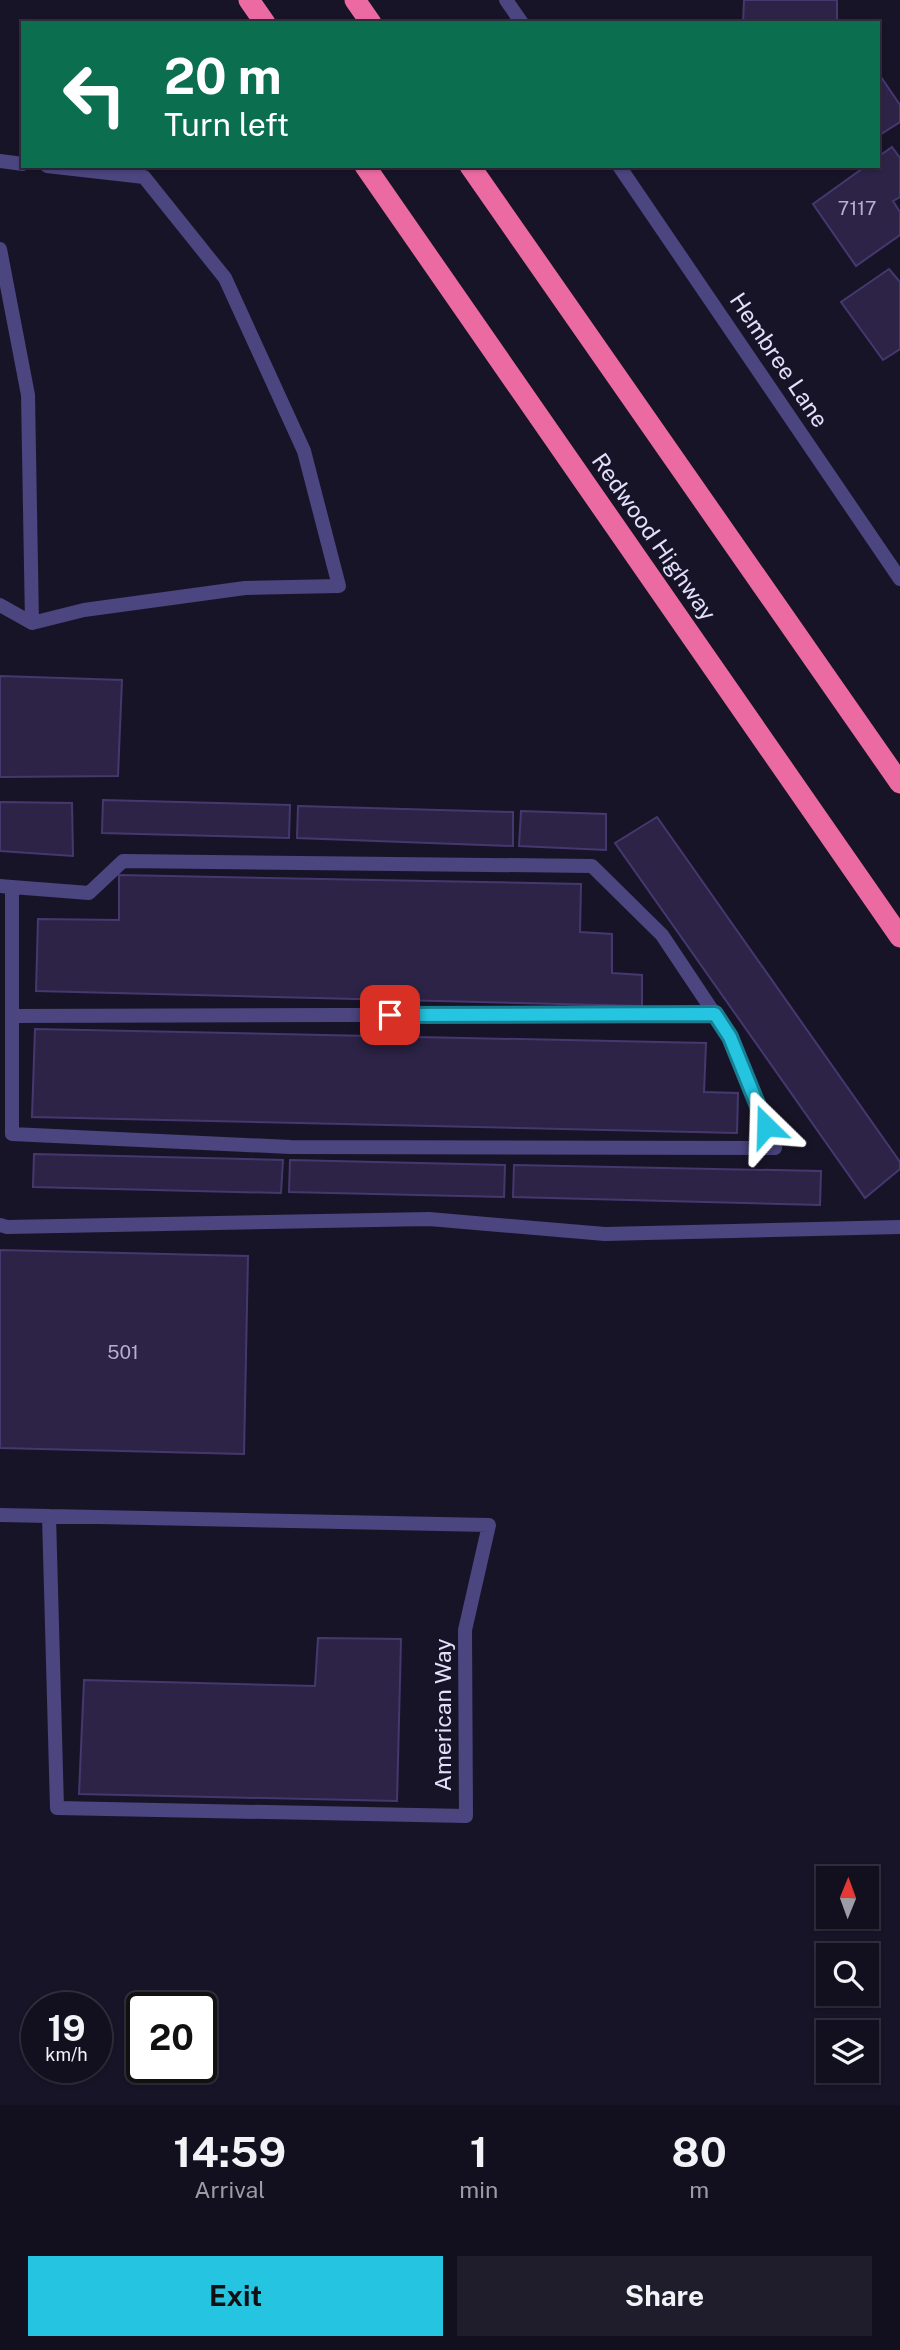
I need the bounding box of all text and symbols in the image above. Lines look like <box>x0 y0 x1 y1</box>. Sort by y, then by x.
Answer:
text: 20 m <box>164 47 282 105</box>
icon: left <box>49 49 140 140</box>
text: Turn left <box>164 106 289 143</box>
house number: 7117 <box>838 197 876 219</box>
street label: Hembree Lane <box>725 287 834 432</box>
street label: Redwood Highway <box>587 448 722 625</box>
pin <box>360 985 420 1045</box>
icon: arrive <box>371 996 409 1034</box>
position arrow <box>729 1089 803 1163</box>
house number: 501 <box>107 1341 139 1363</box>
street label: American Way <box>429 1639 456 1791</box>
north arrow <box>816 1866 878 1928</box>
map controls <box>816 1866 879 2083</box>
button: search <box>816 1943 879 2006</box>
speed limit sign: 20 <box>126 1992 217 2083</box>
text: 19 <box>47 2008 86 2049</box>
button: layers <box>816 2020 879 2083</box>
text: km/h <box>45 2044 88 2065</box>
text: 14:59 <box>173 2127 286 2176</box>
text: 1 <box>470 2127 488 2176</box>
text: 80 <box>672 2127 727 2176</box>
text: Arrival <box>194 2176 265 2203</box>
text: min <box>459 2176 498 2203</box>
text: m <box>689 2176 709 2203</box>
button: Exit <box>28 2256 443 2336</box>
button: Share <box>457 2256 872 2336</box>

